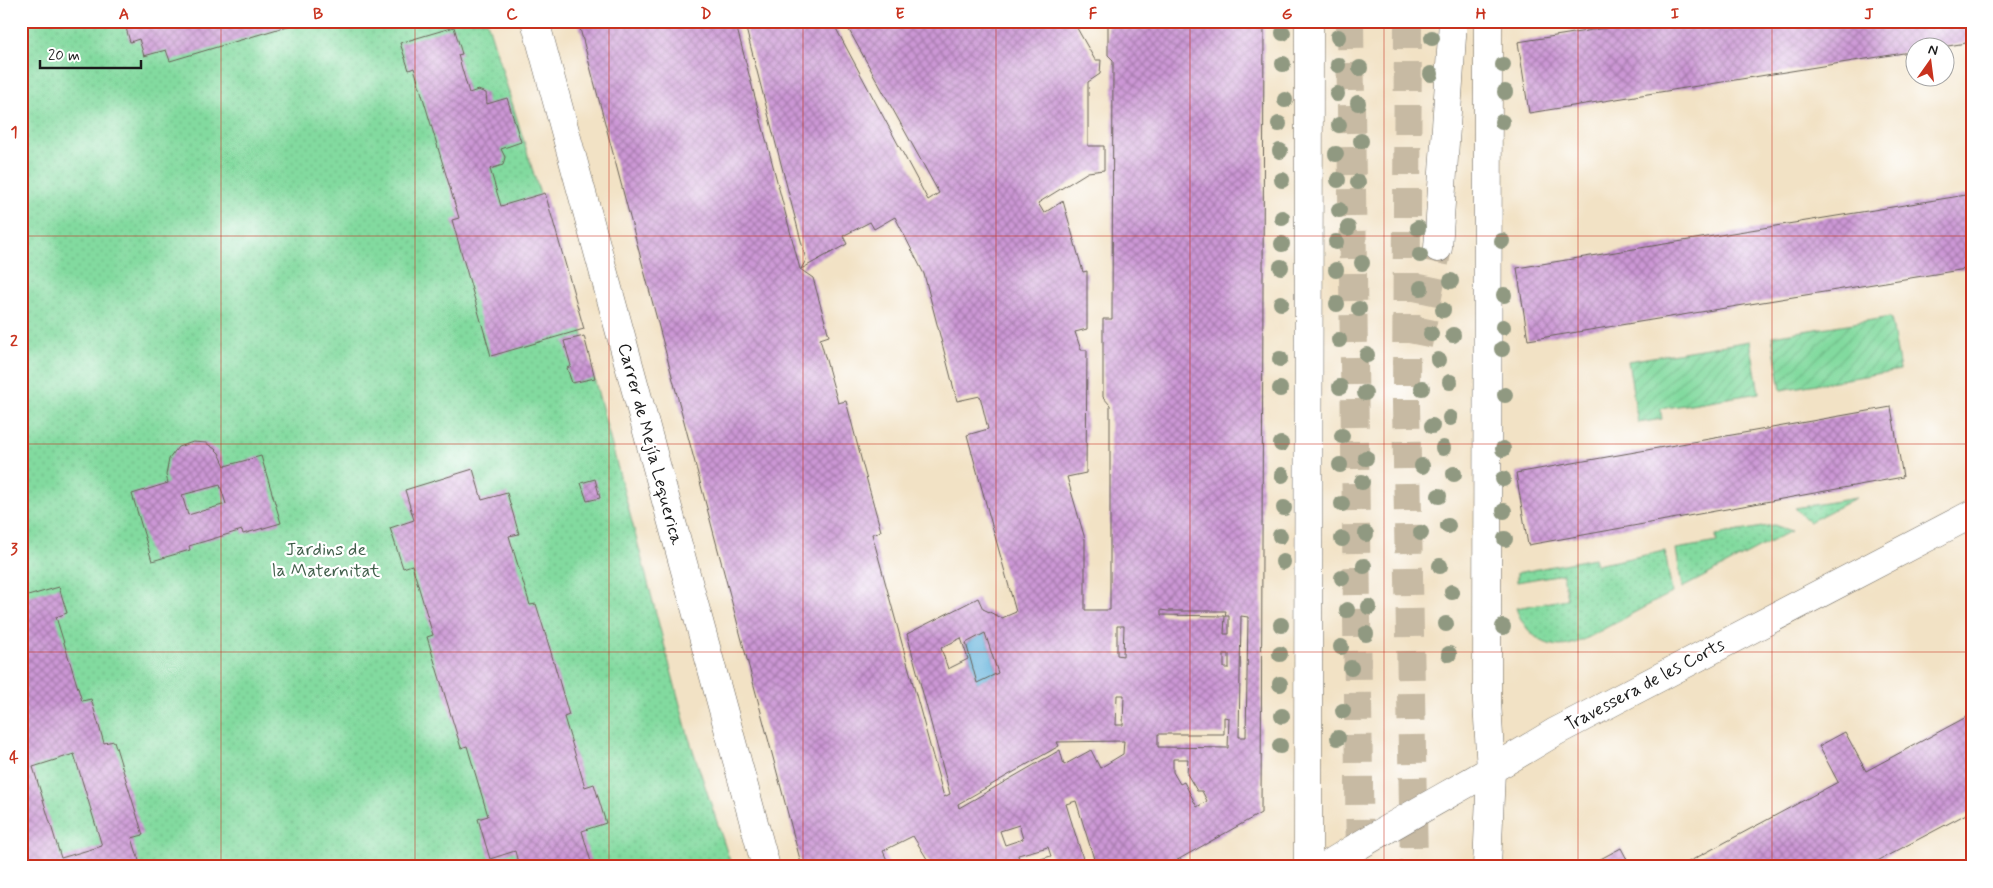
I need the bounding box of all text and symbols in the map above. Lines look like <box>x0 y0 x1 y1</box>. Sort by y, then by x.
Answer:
text: A <box>119 4 129 25</box>
text: B <box>313 4 323 25</box>
text: C <box>506 4 518 25</box>
text: D <box>700 4 712 25</box>
text: E <box>895 4 905 25</box>
text: F <box>1089 4 1098 25</box>
text: G <box>1282 4 1293 25</box>
text: H <box>1476 4 1487 25</box>
text: I <box>1671 4 1680 25</box>
text: J <box>1864 4 1874 25</box>
scale bar <box>40 38 141 70</box>
north arrow <box>1906 38 1956 88</box>
text: N <box>1926 40 1940 60</box>
text: 20 m <box>48 46 80 66</box>
text: 1 <box>10 122 18 143</box>
text: 2 <box>10 331 18 352</box>
street label: Carrer de Mejía Lequerica <box>612 341 689 548</box>
park label: Jardins de la Maternitat <box>272 538 380 583</box>
text: 3 <box>10 539 18 560</box>
street label: Travessera de les Corts <box>1561 633 1729 737</box>
text: 4 <box>9 747 19 768</box>

